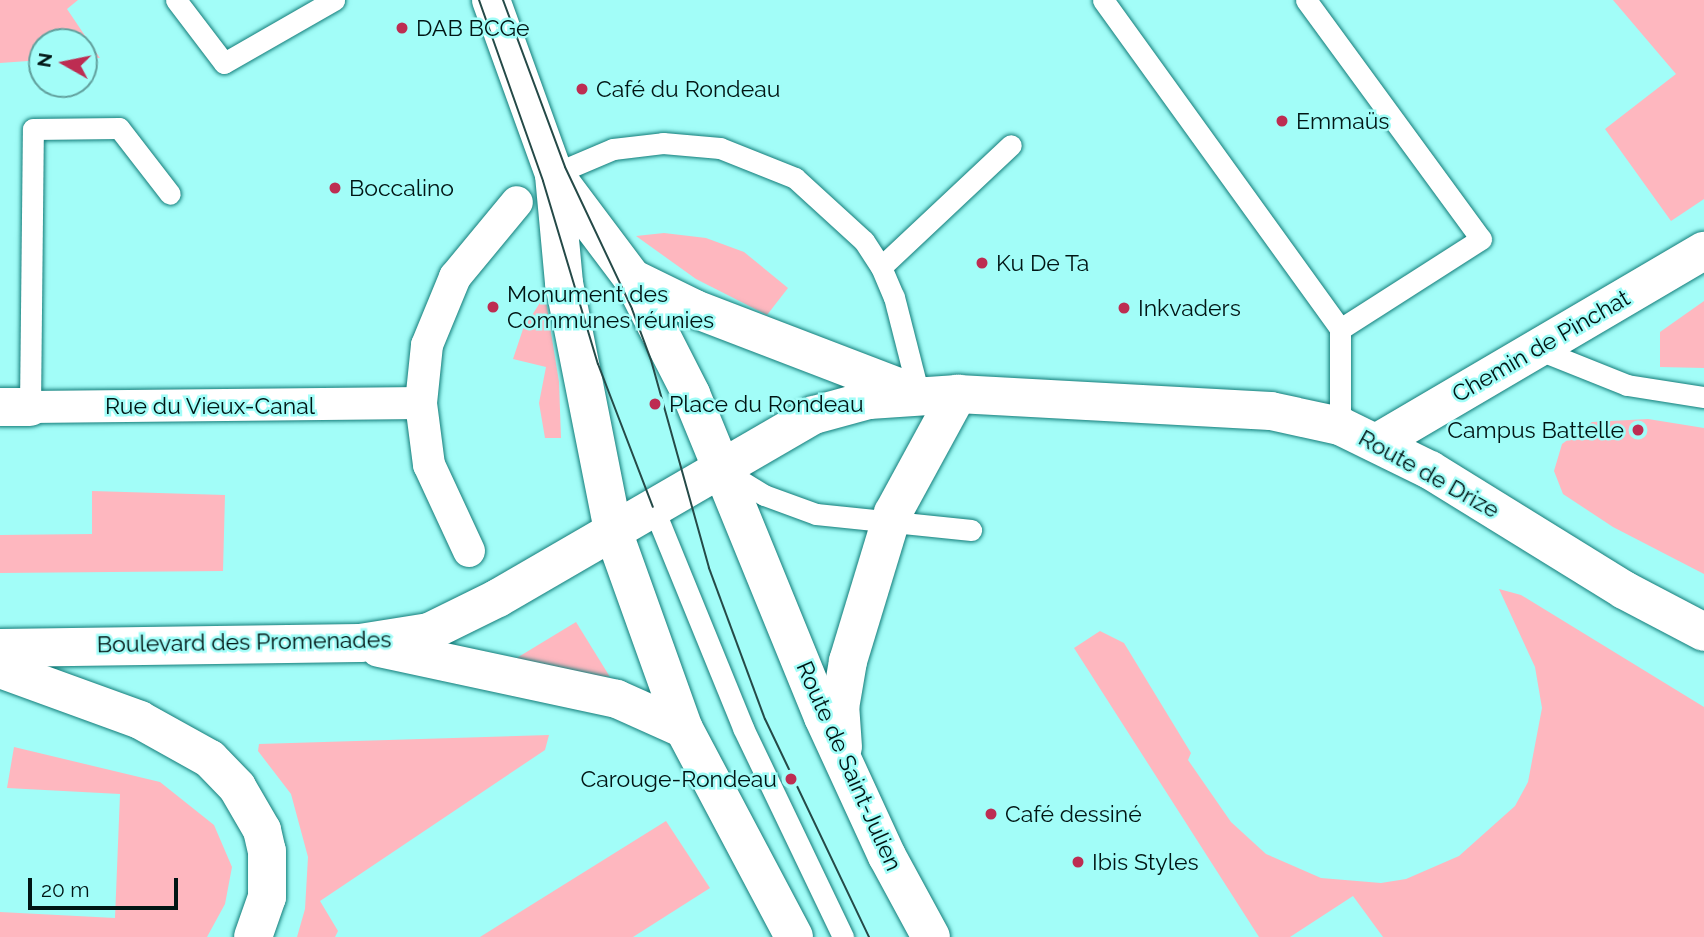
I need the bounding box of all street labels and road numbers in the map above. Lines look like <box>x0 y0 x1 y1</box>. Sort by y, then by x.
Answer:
street label: Chemin de Pinchat <box>1447 284 1635 408</box>
street label: Rue du Vieux-Canal <box>105 392 315 420</box>
street label: Route de Drize <box>1354 424 1504 524</box>
street label: Boulevard des Promenades <box>97 626 391 658</box>
street label: Route de Saint-Julien <box>790 657 908 875</box>

